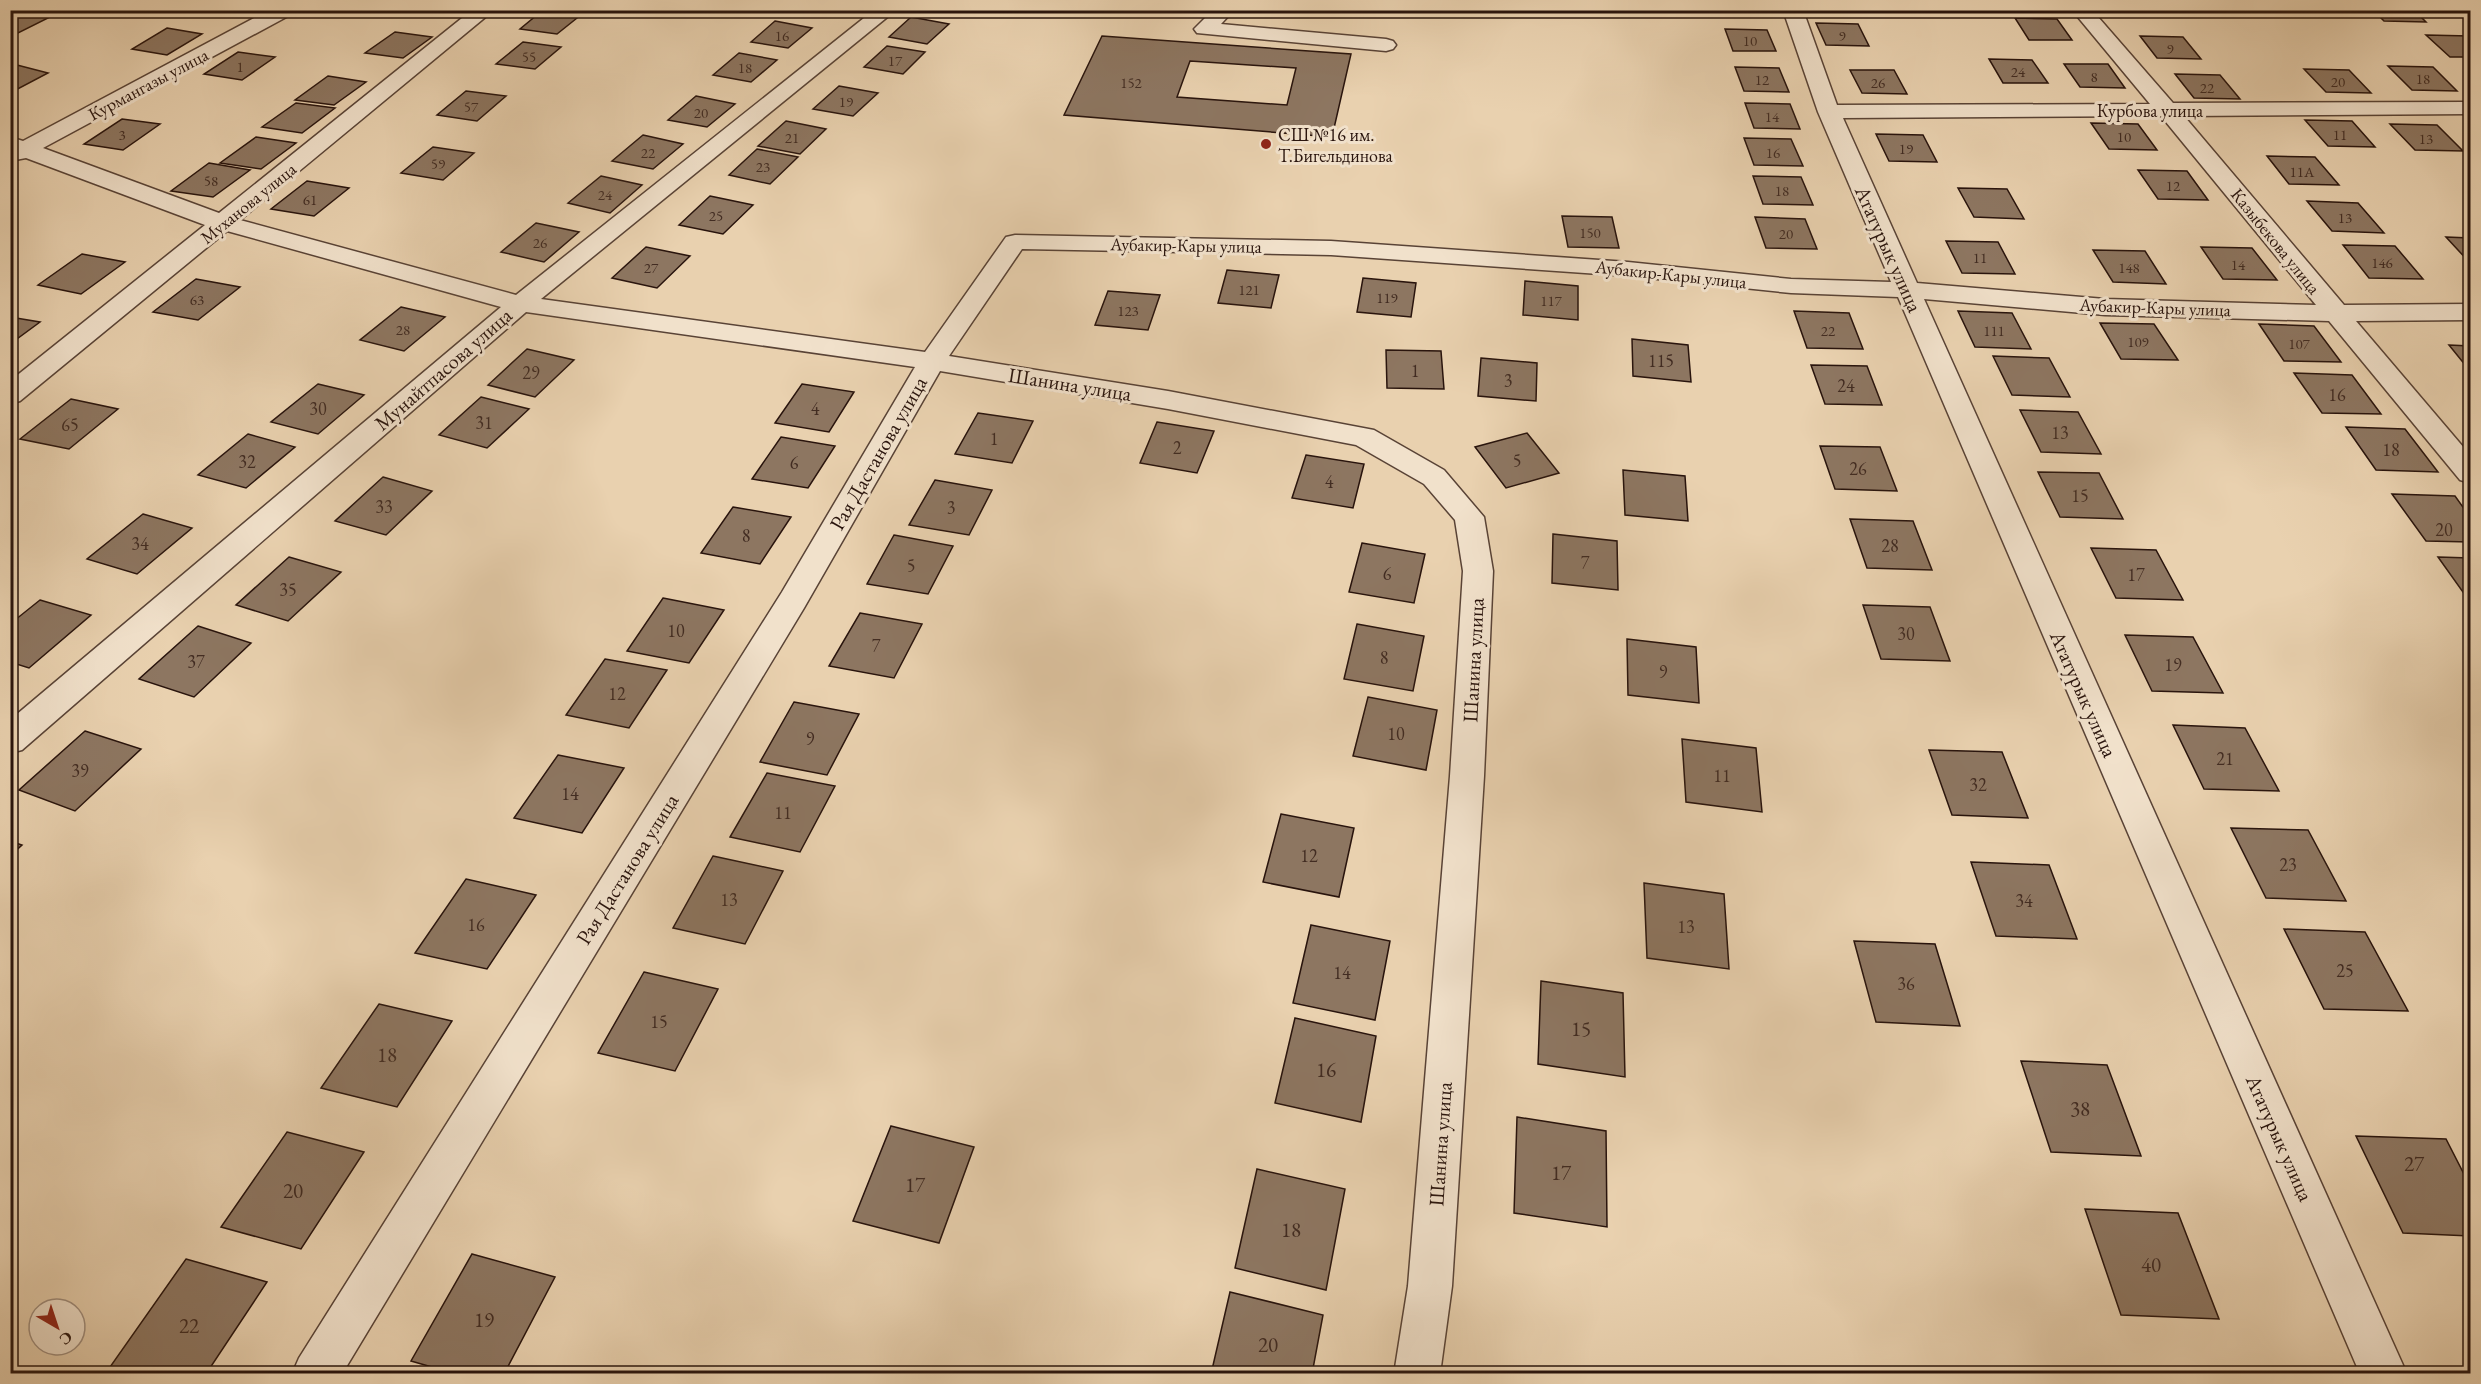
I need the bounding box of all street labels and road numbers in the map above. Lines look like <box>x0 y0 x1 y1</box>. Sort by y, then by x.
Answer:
street label: Курмангазы улица <box>84 42 213 125</box>
street label: Курбова улица <box>2097 99 2204 122</box>
street label: Муханова улица <box>195 157 301 249</box>
street label: Ататурык улица <box>1849 181 1929 317</box>
street label: Казыбекова улица <box>2226 183 2326 299</box>
street label: Аубакир-Кары улица <box>1109 232 1263 258</box>
street label: Аубакир-Кары улица <box>1593 255 1749 293</box>
street label: Аубакир-Кары улица <box>2078 293 2232 321</box>
street label: Мунайтпасова улица <box>368 301 518 436</box>
street label: Шанина улица <box>1006 361 1134 407</box>
street label: Рая Дастанова улица <box>823 371 933 535</box>
street label: Шанина улица <box>1456 596 1490 723</box>
street label: Ататурык улица <box>2044 626 2124 762</box>
street label: Рая Дастанова улица <box>570 788 685 950</box>
street label: Ататурык улица <box>2240 1070 2320 1206</box>
street label: Шанина улица <box>1422 1080 1458 1207</box>

